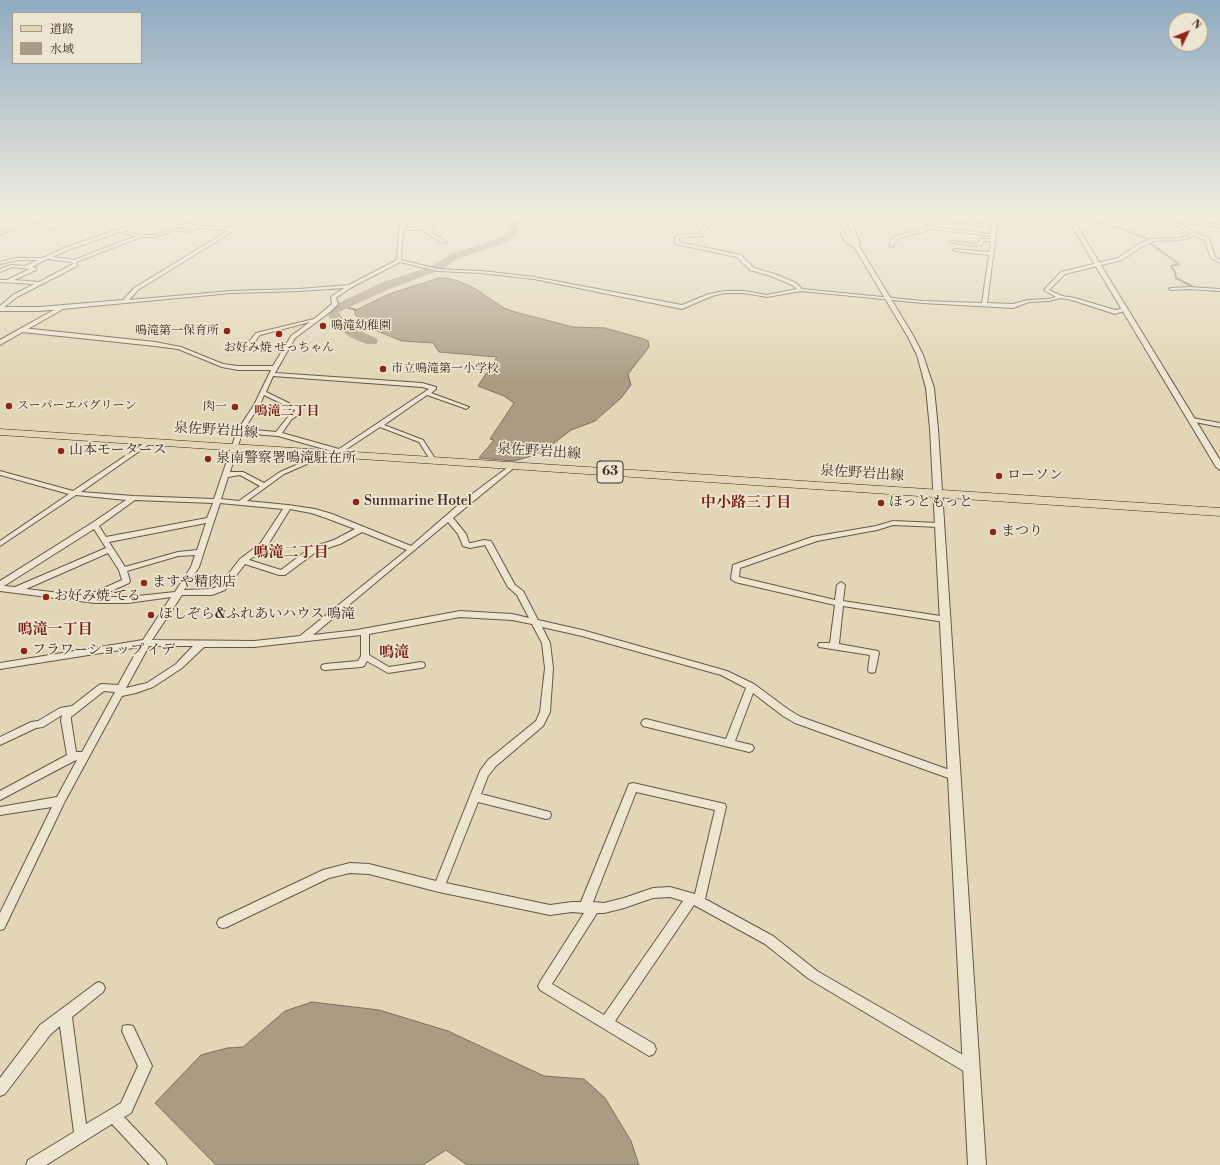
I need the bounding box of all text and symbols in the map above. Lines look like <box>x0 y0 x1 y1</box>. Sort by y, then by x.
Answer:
legend <box>12 12 142 64</box>
north arrow <box>1168 12 1208 52</box>
text: N <box>1188 17 1204 32</box>
text: 道路 <box>50 22 74 37</box>
text: 水域 <box>50 42 74 57</box>
place label: 鳴滝幼稚園 <box>331 319 391 333</box>
marker: 鳴滝幼稚園 <box>318 321 328 331</box>
place label: 鳴滝第一保育所 <box>135 324 219 338</box>
marker: 鳴滝第一保育所 <box>222 326 232 336</box>
marker: お好み焼 せっちゃん <box>274 329 284 339</box>
place label: お好み焼 せっちゃん <box>224 341 334 355</box>
place label: 市立鳴滝第一小学校 <box>391 362 499 376</box>
marker: 市立鳴滝第一小学校 <box>378 364 388 374</box>
place label: スーパーエバグリーン <box>17 399 136 413</box>
place label: 肉一 <box>203 400 227 414</box>
marker: スーパーエバグリーン <box>4 401 14 411</box>
marker: 肉一 <box>230 402 240 412</box>
district label: 鳴滝三丁目 <box>255 404 319 420</box>
street label: 泉佐野岩出線 <box>174 420 258 442</box>
street label: 泉佐野岩出線 <box>497 441 581 463</box>
place label: 山本モータース <box>69 443 166 459</box>
marker: 山本モータース <box>56 446 66 456</box>
place label: 泉南警察署鳴滝駐在所 <box>216 451 356 467</box>
marker: 泉南警察署鳴滝駐在所 <box>203 454 213 464</box>
road number: 63 <box>597 461 623 483</box>
street label: 泉佐野岩出線 <box>820 463 904 485</box>
place label: ローソン <box>1007 468 1063 484</box>
marker: ローソン <box>994 471 1004 481</box>
place label: Sunmarine Hotel <box>364 494 472 510</box>
district label: 中小路三丁目 <box>701 494 791 512</box>
place label: ほっともっと <box>889 495 973 511</box>
marker: Sunmarine Hotel <box>351 497 361 507</box>
marker: ほっともっと <box>876 498 886 508</box>
place label: まつり <box>1001 524 1043 540</box>
marker: まつり <box>988 527 998 537</box>
district label: 鳴滝二丁目 <box>254 544 328 562</box>
place label: ますや精肉店 <box>152 575 236 591</box>
marker: ますや精肉店 <box>139 578 149 588</box>
place label: お好み焼 てる <box>54 589 141 605</box>
marker: お好み焼 てる <box>41 592 51 602</box>
place label: ほしぞら&ふれあいハウス 鳴滝 <box>159 607 355 623</box>
marker: ほしぞら&ふれあいハウス 鳴滝 <box>146 610 156 620</box>
district label: 鳴滝一丁目 <box>18 621 92 639</box>
place label: フラワーショップ イデ <box>32 643 175 659</box>
district label: 鳴滝 <box>379 644 409 662</box>
marker: フラワーショップ イデ <box>19 646 29 656</box>

